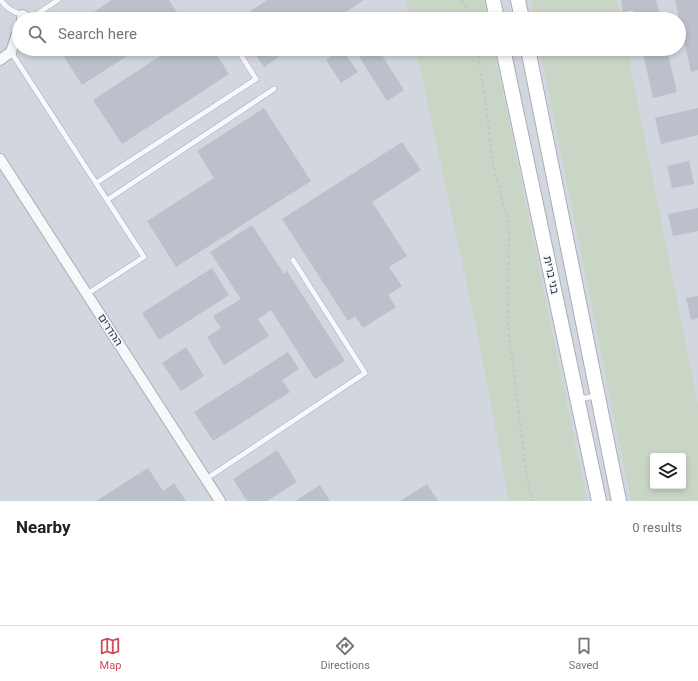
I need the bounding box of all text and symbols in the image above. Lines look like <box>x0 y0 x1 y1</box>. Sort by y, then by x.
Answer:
search box <box>12 12 686 56</box>
icon: search <box>26 23 48 45</box>
text: Search here <box>58 25 137 43</box>
street label: בני ברית <box>541 255 561 295</box>
street label: ההדרים <box>95 312 125 349</box>
map controls <box>650 453 686 489</box>
button: layers <box>650 453 686 489</box>
text: Nearby <box>16 517 71 537</box>
text: 0 results <box>632 520 682 535</box>
tab: Map <box>99 635 121 672</box>
tab: Directions <box>320 635 370 672</box>
tab: Saved <box>569 635 599 672</box>

